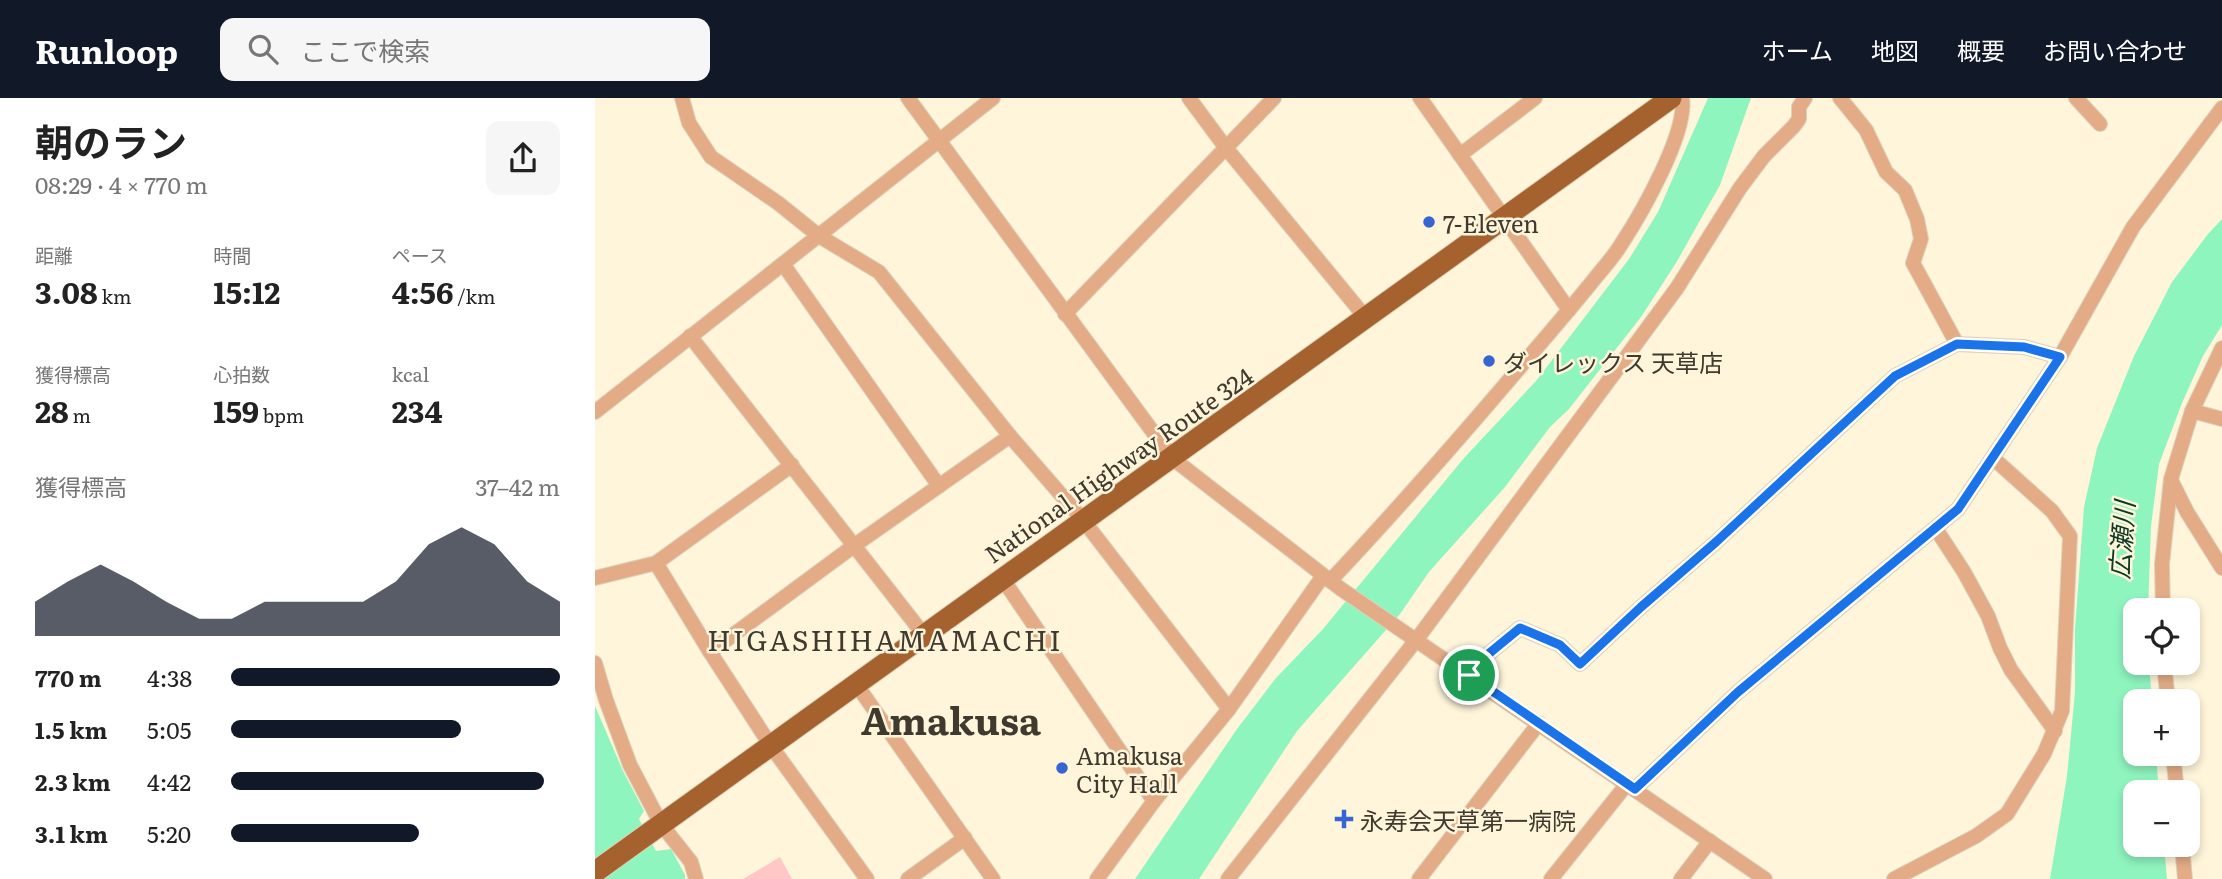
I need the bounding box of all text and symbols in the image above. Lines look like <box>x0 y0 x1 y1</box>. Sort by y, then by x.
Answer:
search box <box>220 18 710 81</box>
text: Runloop <box>35 25 178 74</box>
icon: search <box>244 30 282 68</box>
text: ここで検索 <box>300 30 430 69</box>
text: ホーム <box>1762 32 1833 67</box>
text: 地図 <box>1871 32 1919 67</box>
text: 概要 <box>1957 32 2005 67</box>
text: お問い合わせ <box>2043 32 2187 67</box>
text: 朝のラン <box>35 112 187 169</box>
button: share <box>486 121 560 195</box>
text: 08:29 · 4 × 770 m <box>35 167 208 201</box>
place label: 7-Eleven <box>1443 205 1539 240</box>
marker: 7-Eleven <box>1421 214 1437 230</box>
text: 距離 <box>35 241 73 269</box>
text: 時間 <box>213 241 251 269</box>
text: ペース <box>392 241 448 269</box>
text: 3.08 <box>35 269 98 313</box>
text: 15:12 <box>213 269 280 313</box>
text: 4:56 <box>392 269 453 313</box>
text: km <box>98 282 131 310</box>
text: /km <box>453 282 495 310</box>
place label: ダイレックス 天草店 <box>1503 344 1723 379</box>
marker: ダイレックス 天草店 <box>1481 353 1497 369</box>
street label: National Highway Route 324 <box>977 358 1259 570</box>
text: 獲得標高 <box>35 360 111 388</box>
text: 心拍数 <box>213 360 270 388</box>
text: kcal <box>392 360 429 388</box>
text: 28 <box>35 388 69 432</box>
text: 159 <box>213 388 259 432</box>
text: 234 <box>392 388 443 432</box>
text: m <box>69 401 91 429</box>
text: bpm <box>259 401 304 429</box>
text: 獲得標高 <box>35 469 127 503</box>
text: 37–42 m <box>475 469 560 503</box>
water label: 広瀬川 <box>2098 497 2142 580</box>
map controls <box>2123 598 2200 857</box>
button: locate <box>2123 598 2200 675</box>
district label: HIGASHIHAMAMACHI <box>707 618 1063 660</box>
pin <box>1439 645 1499 705</box>
icon: arrive <box>1450 656 1488 694</box>
text: 770 m <box>35 660 102 694</box>
text: 4:38 <box>147 660 192 694</box>
button: + <box>2123 689 2200 766</box>
district label: Amakusa <box>861 690 1041 747</box>
text: 1.5 km <box>35 712 108 746</box>
text: 5:05 <box>147 712 191 746</box>
place label: Amakusa City Hall <box>1076 737 1183 800</box>
marker: Amakusa City Hall <box>1054 760 1070 776</box>
text: 2.3 km <box>35 764 111 798</box>
text: 4:42 <box>147 764 191 798</box>
button: − <box>2123 780 2200 857</box>
place label: 永寿会天草第一病院 <box>1360 802 1576 837</box>
marker: 永寿会天草第一病院 <box>1334 809 1354 829</box>
text: 3.1 km <box>35 816 108 850</box>
text: 5:20 <box>147 816 191 850</box>

